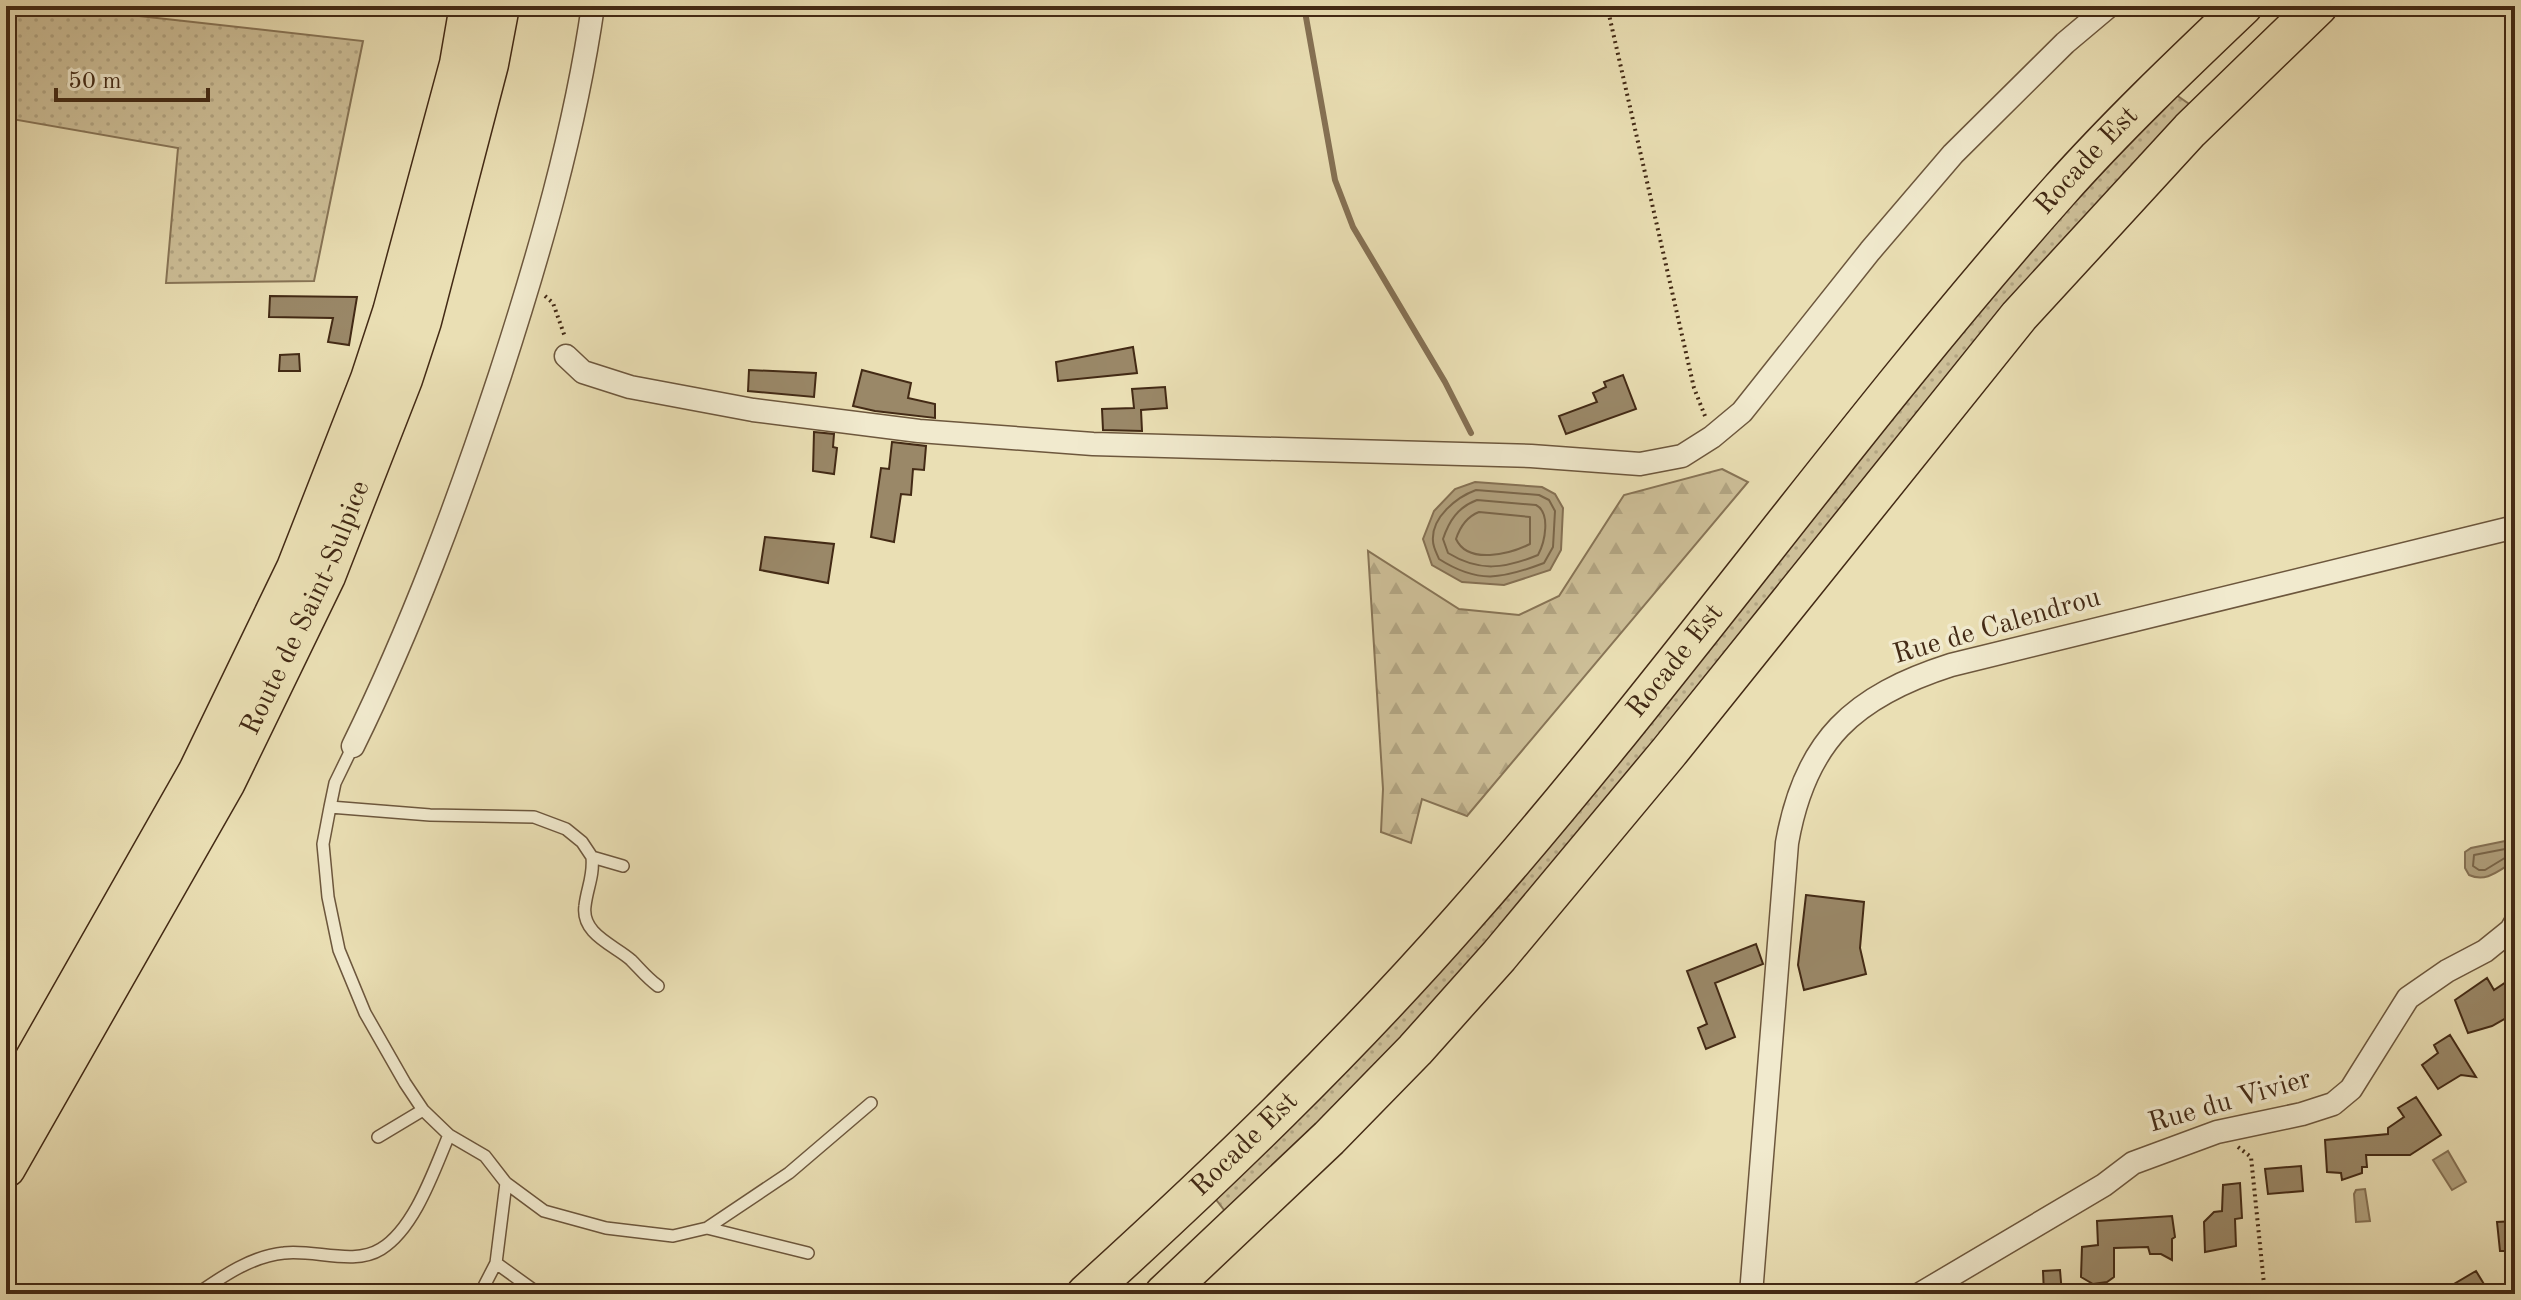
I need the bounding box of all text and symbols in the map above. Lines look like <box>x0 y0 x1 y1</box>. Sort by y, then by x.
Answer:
scale bar <box>56 52 208 102</box>
text: 50 m <box>68 70 122 94</box>
street label: Rocade Est <box>2030 102 2144 221</box>
street label: Route de Saint-Sulpice <box>237 477 376 740</box>
street label: Rue de Calendrou <box>1890 584 2104 670</box>
street label: Rocade Est <box>1622 599 1729 724</box>
street label: Rue du Vivier <box>2145 1065 2315 1139</box>
street label: Rocade Est <box>1186 1087 1304 1202</box>

